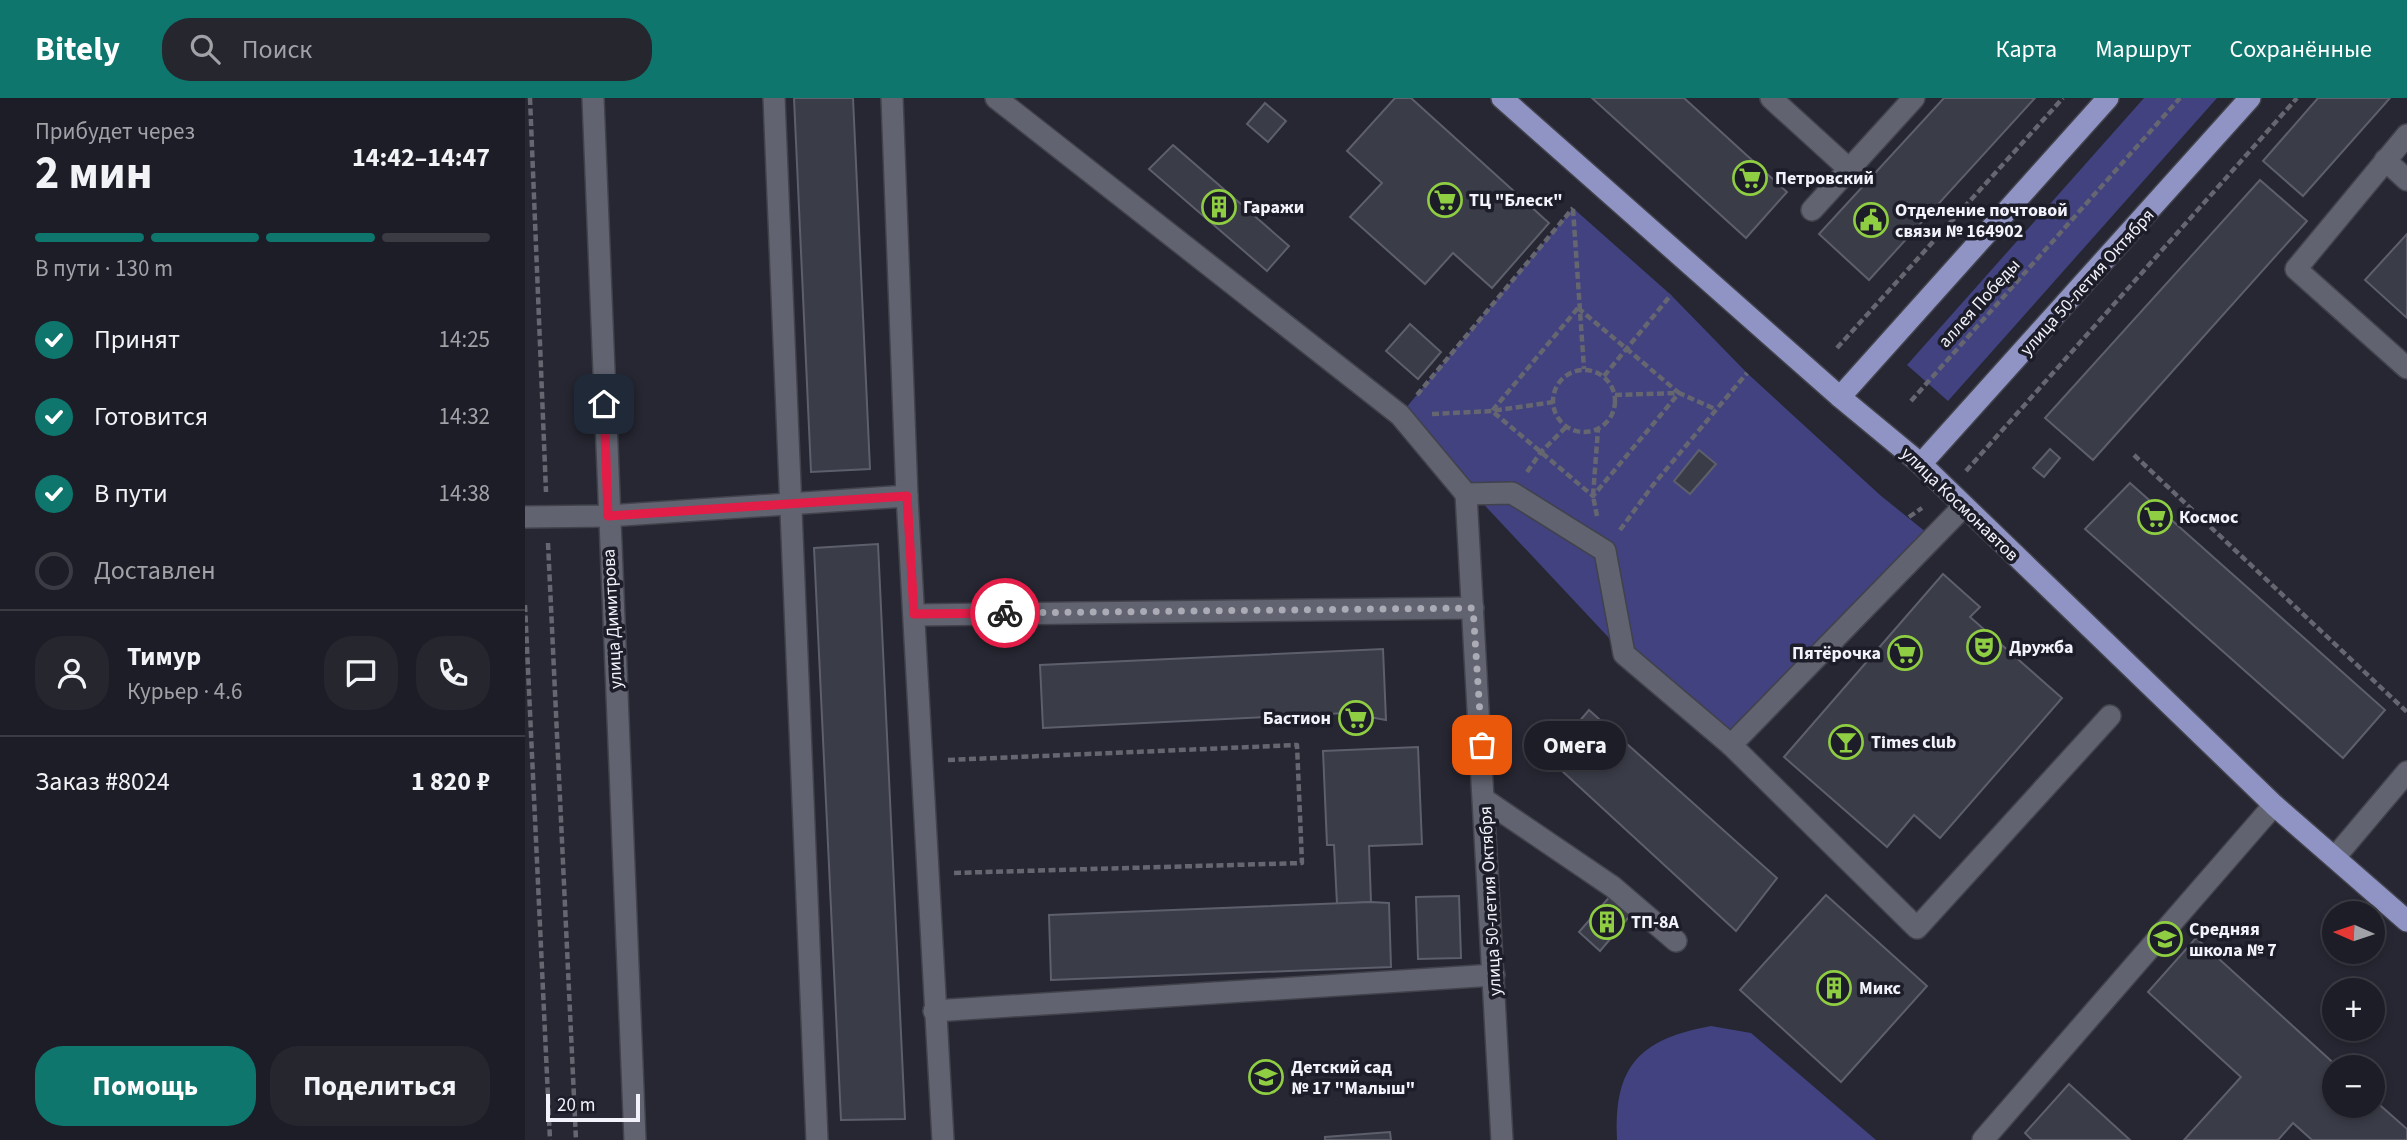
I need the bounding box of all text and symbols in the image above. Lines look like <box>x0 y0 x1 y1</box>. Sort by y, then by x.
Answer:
search box <box>162 18 652 81</box>
text: Bitely <box>35 26 120 73</box>
icon: search <box>186 30 224 68</box>
text: Поиск <box>242 31 312 68</box>
text: Карта <box>1996 32 2057 67</box>
text: Маршрут <box>2095 32 2191 67</box>
text: Сохранённые <box>2229 32 2372 67</box>
text: Прибудет через <box>35 115 195 148</box>
text: 14:42–14:47 <box>352 139 490 176</box>
text: 2 мин <box>35 141 152 206</box>
supermarket icon: Петровский <box>1731 159 1769 197</box>
place label: Петровский <box>1775 166 1874 191</box>
supermarket icon: ТЦ "Блеск" <box>1426 181 1464 219</box>
building icon: Гаражи <box>1200 188 1238 226</box>
place label: ТЦ "Блеск" <box>1469 188 1563 213</box>
place label: Гаражи <box>1243 195 1304 220</box>
place label: Отделение почтовой связи № 164902 <box>1895 198 2068 244</box>
public building icon: Отделение почтовой связи № 164902 <box>1852 201 1890 239</box>
street label: улица 50-летия Октября <box>2014 203 2160 361</box>
text: В пути · 130 m <box>35 252 173 285</box>
street label: аллея Победы <box>1933 253 2026 353</box>
icon: check <box>35 321 73 359</box>
text: Принят <box>94 321 180 358</box>
text: 14:25 <box>439 323 490 356</box>
pin <box>574 374 634 434</box>
icon: home <box>585 385 623 423</box>
icon: check <box>35 398 73 436</box>
text: Готовится <box>94 398 208 435</box>
text: 14:32 <box>439 400 490 433</box>
street label: улица Космонавтов <box>1895 442 2024 567</box>
icon: check <box>35 475 73 513</box>
text: В пути <box>94 475 168 512</box>
text: 14:38 <box>439 477 490 510</box>
supermarket icon: Космос <box>2136 498 2174 536</box>
place label: Космос <box>2179 505 2239 530</box>
street label: улица Димитрова <box>596 548 629 690</box>
text: Доставлен <box>94 552 216 589</box>
courier <box>970 578 1040 648</box>
icon: bike <box>986 594 1024 632</box>
theatre icon: Дружба <box>1965 628 2003 666</box>
supermarket icon: Пятёрочка <box>1886 634 1924 672</box>
place label: Дружба <box>2009 635 2074 660</box>
button: person <box>35 636 109 710</box>
button: chat <box>324 636 398 710</box>
button: phone <box>416 636 490 710</box>
text: Тимур <box>127 638 201 675</box>
place label: Пятёрочка <box>1792 641 1881 666</box>
text: Курьер · 4.6 <box>127 675 242 708</box>
supermarket icon: Бастион <box>1337 699 1375 737</box>
place label: Бастион <box>1263 706 1331 731</box>
pin <box>1452 715 1512 775</box>
callout: Омега <box>1524 720 1625 770</box>
bar icon: Times club <box>1827 723 1865 761</box>
icon: bag <box>1463 726 1501 764</box>
text: Омега <box>1543 729 1607 762</box>
place label: Times club <box>1871 730 1956 755</box>
text: Заказ #8024 <box>35 763 170 800</box>
text: 1 820 ₽ <box>411 763 490 800</box>
street label: улица 50-летия Октября <box>1473 805 1508 997</box>
north arrow <box>2322 901 2385 964</box>
map controls <box>2322 901 2385 1118</box>
building icon: ТП-8А <box>1588 903 1626 941</box>
place label: ТП-8А <box>1631 910 1679 935</box>
place label: Средняя школа № 7 <box>2189 917 2277 963</box>
school or university icon: Средняя школа № 7 <box>2146 920 2184 958</box>
building icon: Микс <box>1815 969 1853 1007</box>
place label: Микс <box>1859 976 1902 1001</box>
button: + <box>2322 978 2385 1041</box>
button: Помощь <box>35 1046 256 1126</box>
button: Поделиться <box>270 1046 490 1126</box>
place label: Детский сад № 17 "Малыш" <box>1291 1055 1415 1101</box>
button: − <box>2322 1055 2385 1118</box>
school or university icon: Детский сад № 17 "Малыш" <box>1247 1058 1285 1096</box>
scale bar <box>546 1091 641 1123</box>
text: 20 m <box>557 1092 595 1119</box>

